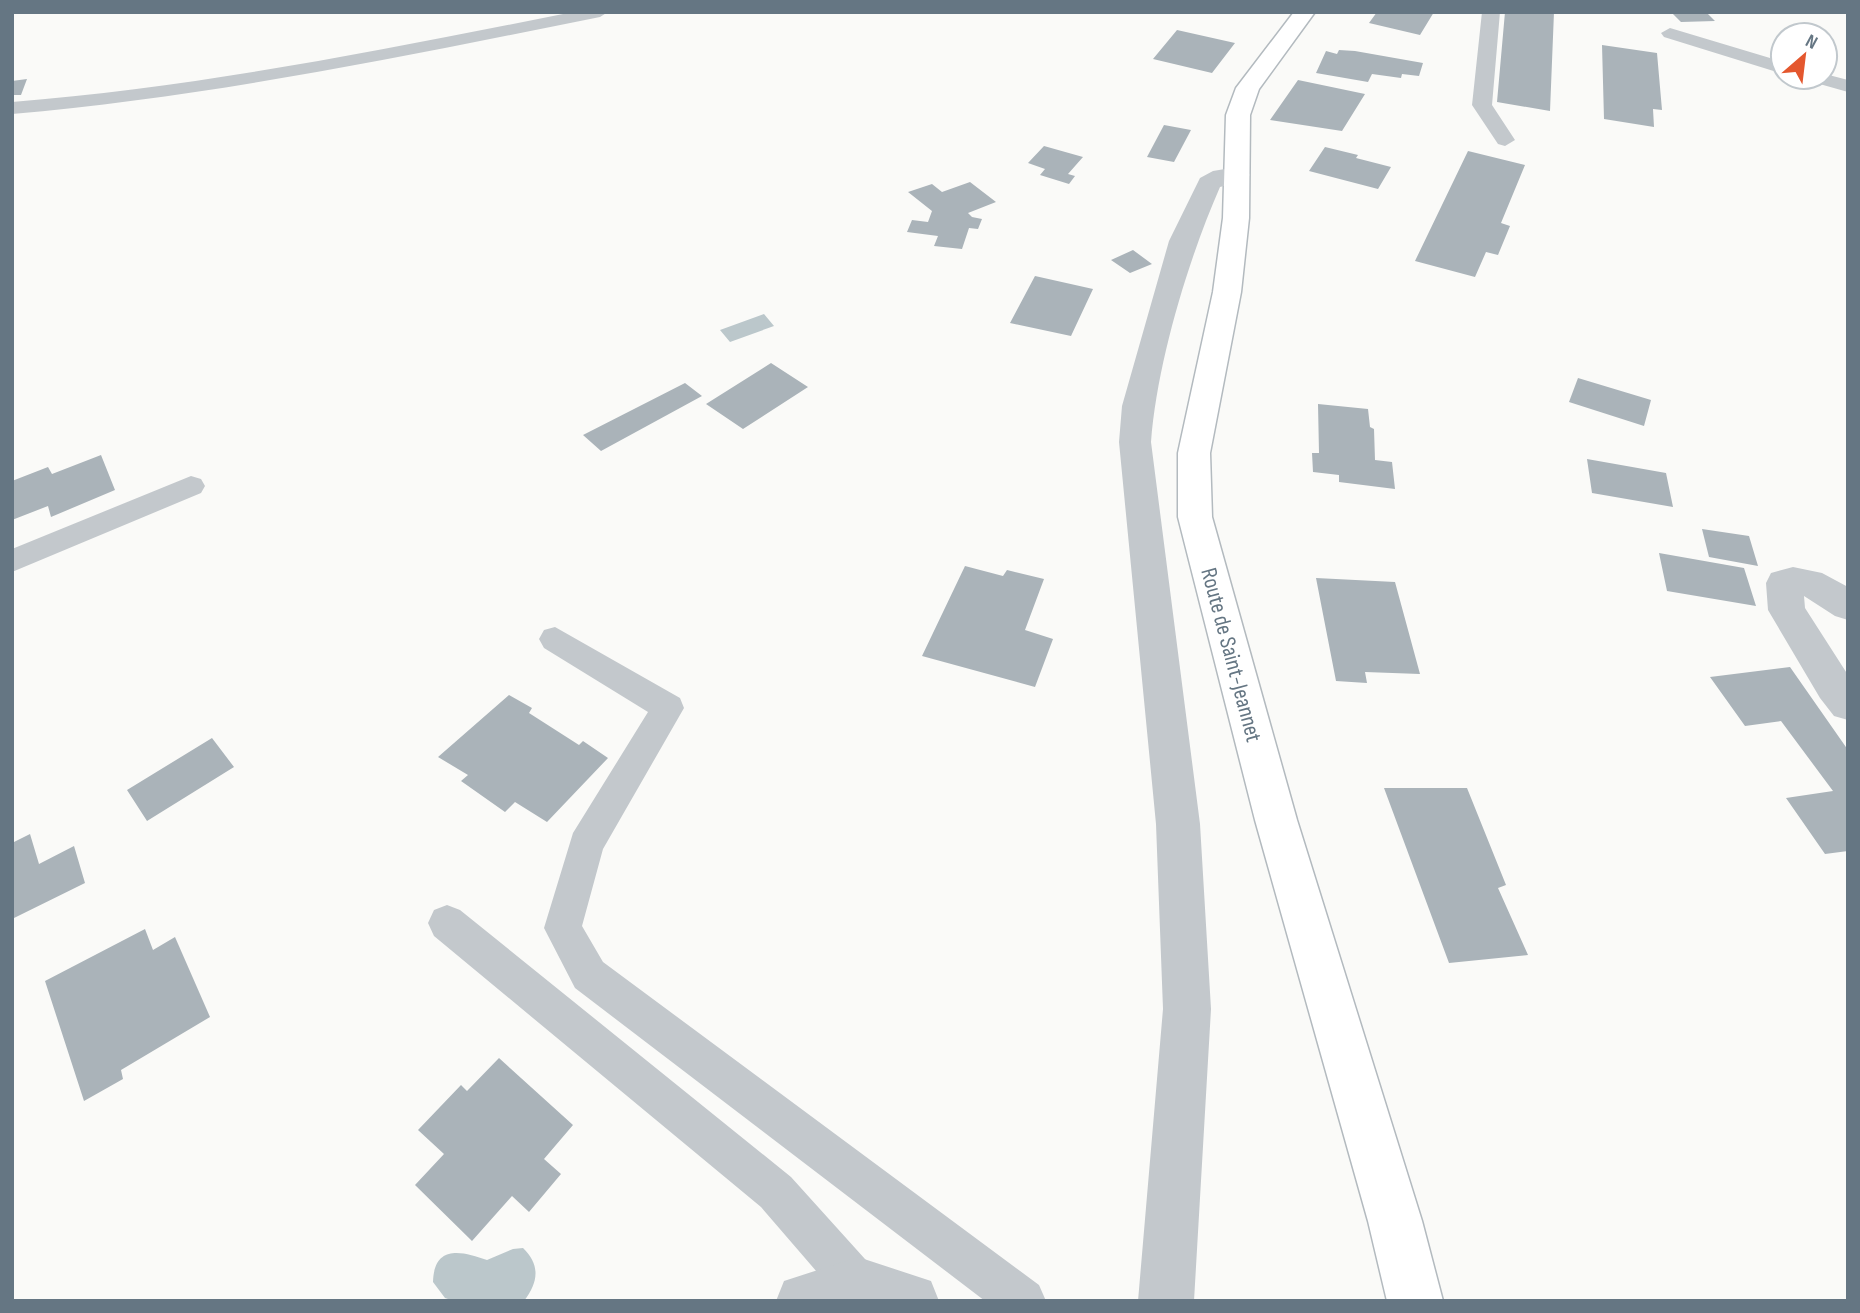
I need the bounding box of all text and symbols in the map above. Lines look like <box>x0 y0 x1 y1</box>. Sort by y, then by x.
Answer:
north arrow <box>1769 21 1839 91</box>
text: N <box>1801 30 1821 55</box>
street label: Route de Saint-Jeannet <box>1194 565 1268 745</box>

